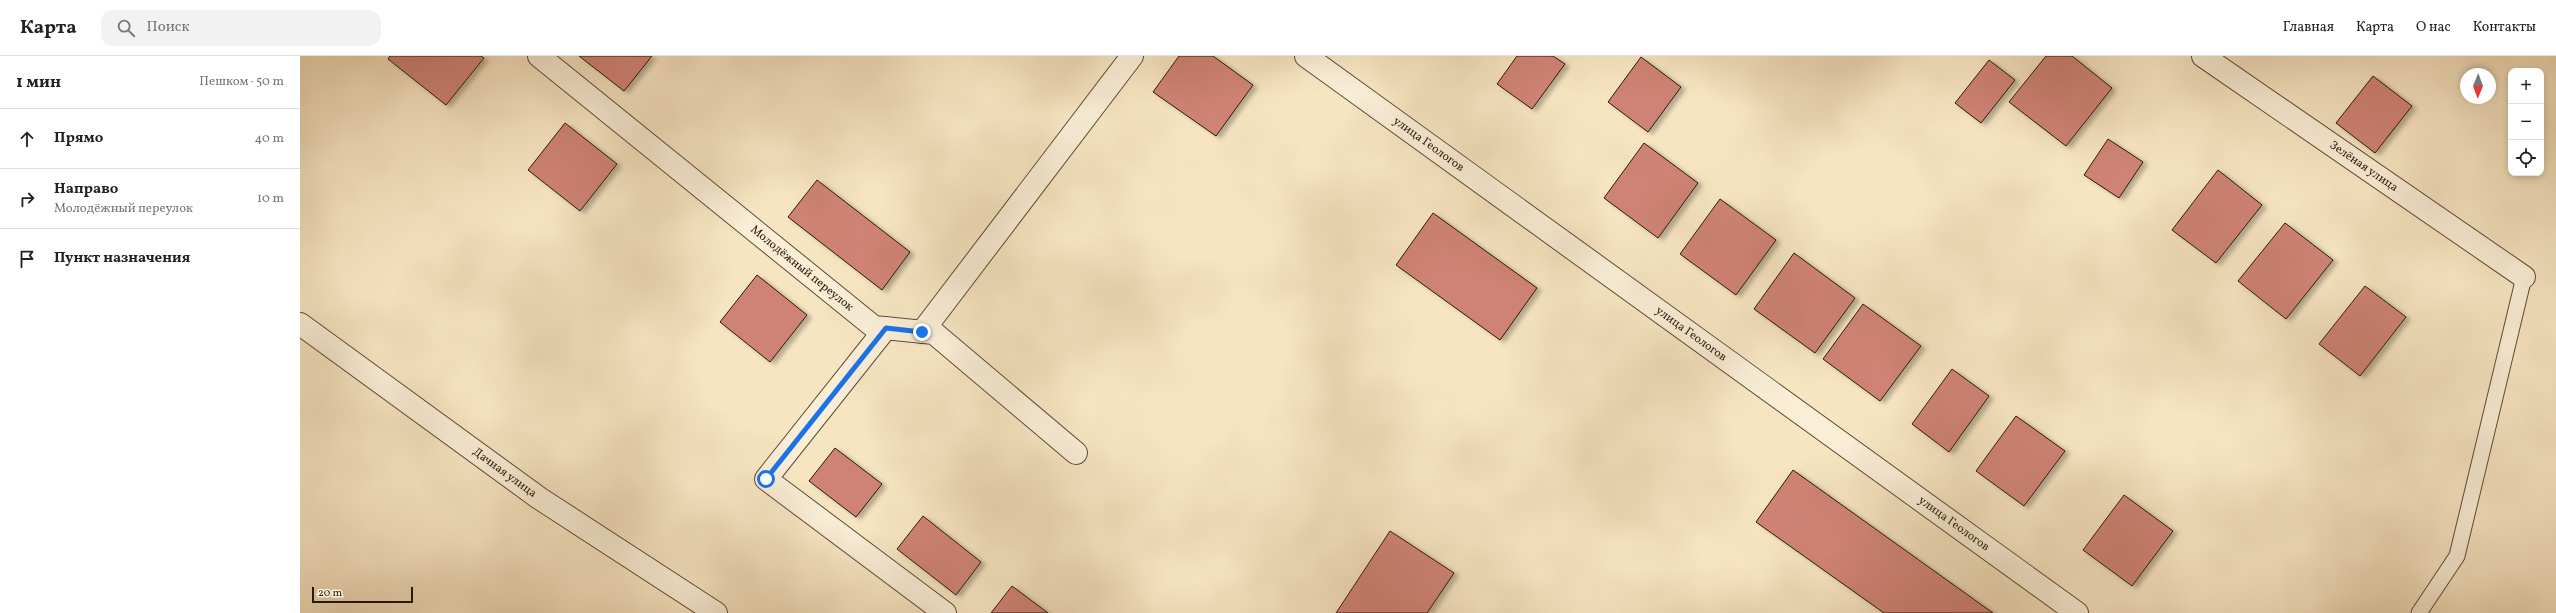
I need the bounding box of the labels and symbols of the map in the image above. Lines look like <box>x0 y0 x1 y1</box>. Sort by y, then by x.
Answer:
north arrow <box>2460 68 2496 104</box>
street label: улица Геологов <box>1389 113 1467 176</box>
street label: Зелёная улица <box>2326 137 2401 196</box>
street label: Молодёжный переулок <box>747 222 857 316</box>
street label: улица Геологов <box>1652 303 1730 365</box>
route end <box>913 323 931 341</box>
street label: Дачная улица <box>469 444 540 502</box>
route start <box>757 470 775 488</box>
street label: улица Геологов <box>1915 493 1993 555</box>
scale bar <box>312 585 413 604</box>

